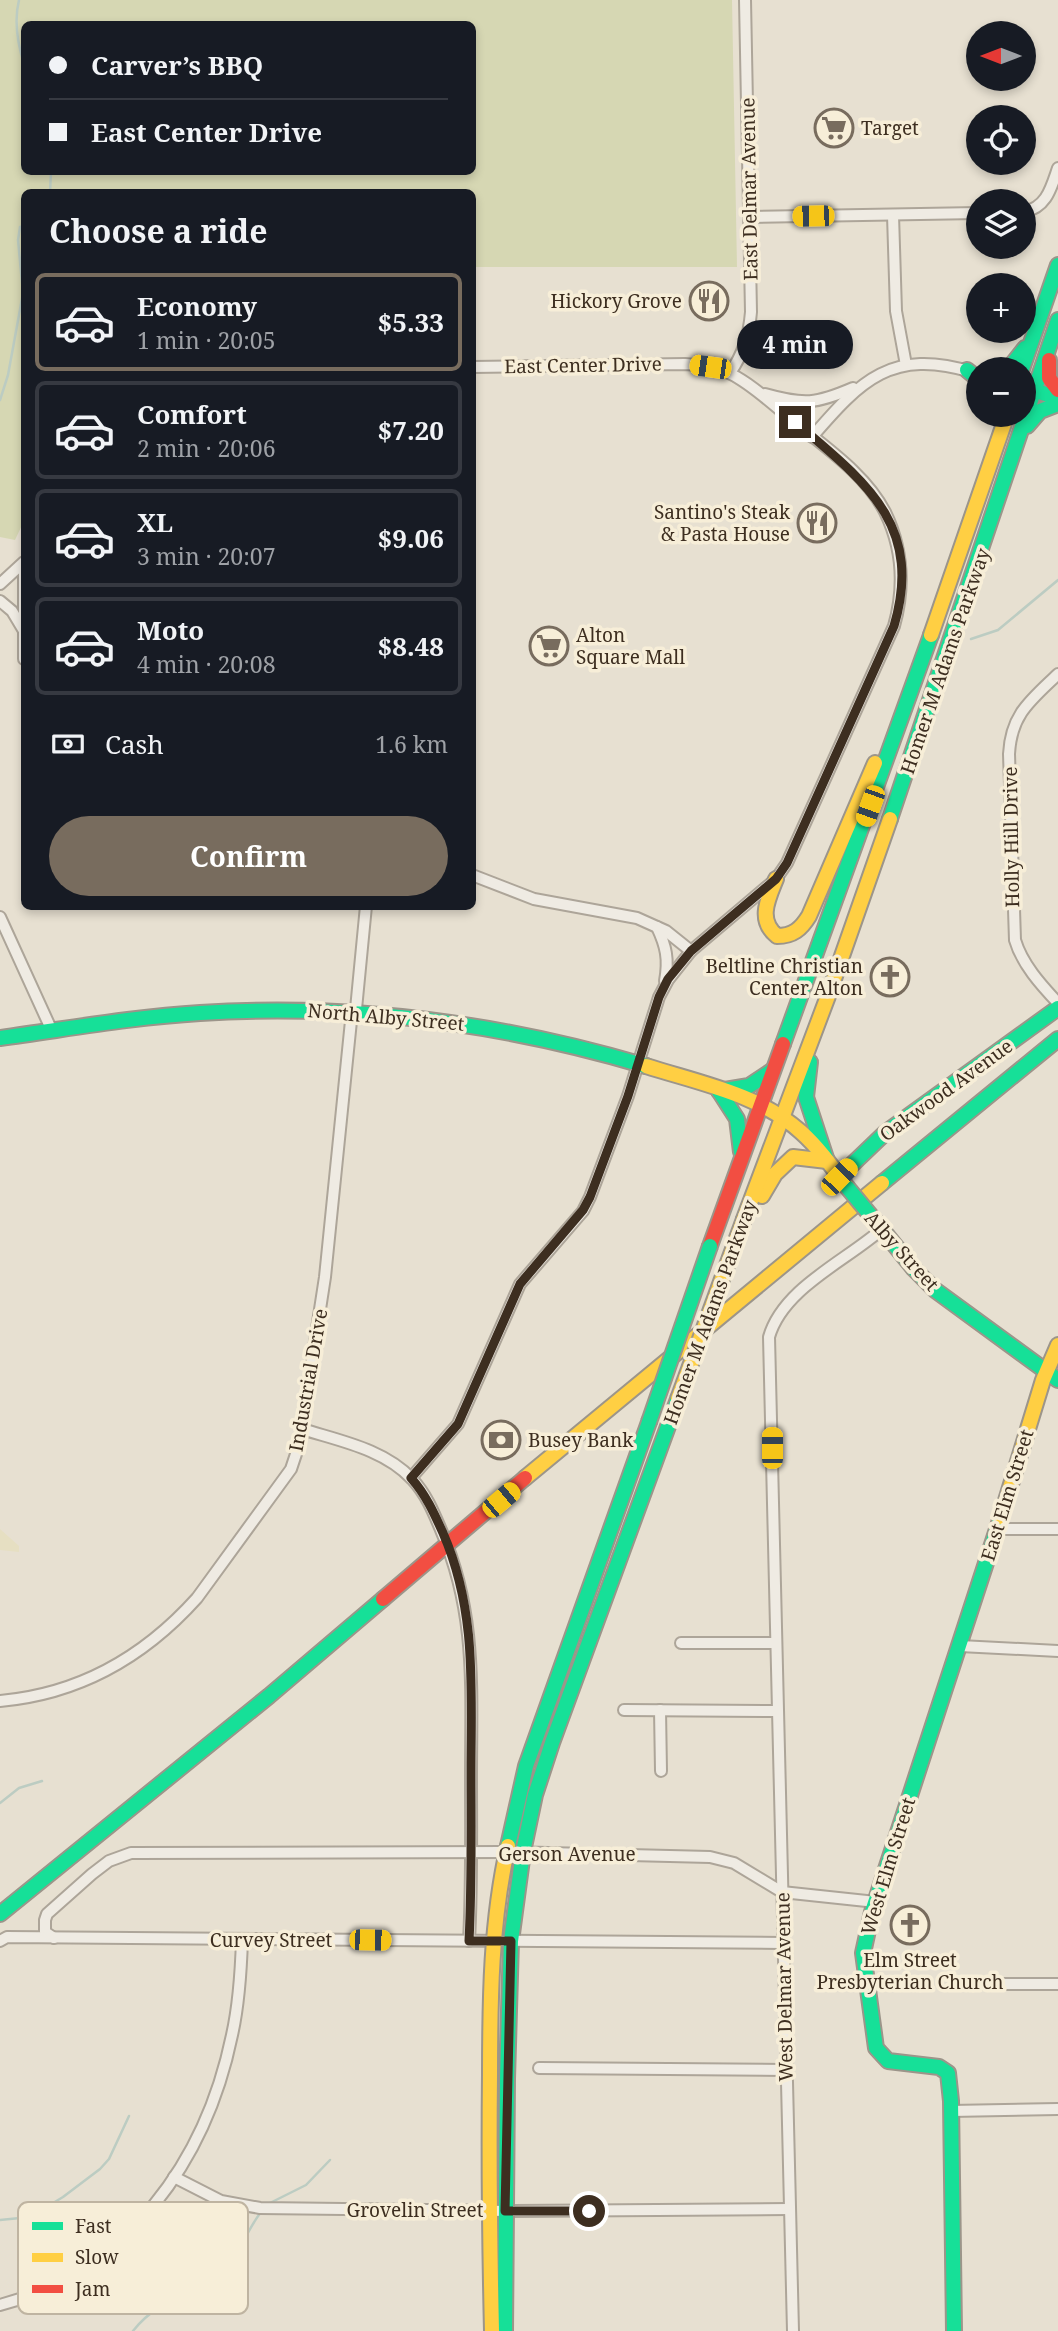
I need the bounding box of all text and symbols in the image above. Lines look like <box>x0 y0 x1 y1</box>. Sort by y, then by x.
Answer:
north arrow <box>966 21 1036 91</box>
map controls <box>966 21 1036 427</box>
text: Carver’s BBQ <box>91 47 263 83</box>
street label: East Delmar Avenue <box>734 97 764 281</box>
button: locate <box>966 105 1036 175</box>
supermarket icon: Target <box>813 107 855 149</box>
text: East Center Drive <box>91 114 322 150</box>
place label: Target <box>861 115 919 141</box>
button: layers <box>966 189 1036 259</box>
car <box>792 205 835 227</box>
text: Choose a ride <box>49 209 268 252</box>
button: + <box>966 273 1036 343</box>
restaurant icon: Hickory Grove <box>688 280 730 322</box>
text: Economy <box>137 288 257 324</box>
place label: Hickory Grove <box>551 288 682 314</box>
icon: car <box>53 291 116 354</box>
text: $5.33 <box>378 304 444 340</box>
callout: 4 min <box>737 320 853 370</box>
text: 1 min · 20:05 <box>137 324 275 356</box>
text: 4 min <box>762 328 828 360</box>
street label: East Center Drive <box>504 351 662 379</box>
car <box>688 354 733 380</box>
button: − <box>966 357 1036 427</box>
text: Comfort <box>137 396 247 432</box>
icon: car <box>53 399 116 462</box>
route end <box>779 406 811 438</box>
text: $7.20 <box>378 412 444 448</box>
text: 2 min · 20:06 <box>137 432 275 464</box>
place label: Santino's Steak & Pasta House <box>654 499 791 547</box>
restaurant icon: Santino's Steak & Pasta House <box>796 502 838 544</box>
text: XL <box>137 504 173 540</box>
icon: car <box>53 507 116 570</box>
text: $9.06 <box>378 520 444 556</box>
text: 3 min · 20:07 <box>137 540 275 572</box>
street label: Homer M Adams Parkway <box>894 544 996 777</box>
text: Moto <box>137 612 204 648</box>
icon: car <box>53 615 116 678</box>
place label: Alton Square Mall <box>576 622 685 670</box>
supermarket icon: Alton Square Mall <box>528 625 570 667</box>
text: $8.48 <box>378 628 444 664</box>
text: 4 min · 20:08 <box>137 648 275 680</box>
icon: cash <box>49 725 87 763</box>
text: Cash <box>105 726 164 762</box>
text: 1.6 km <box>375 728 448 760</box>
street label: Holly Hill Drive <box>997 766 1025 908</box>
car <box>853 783 888 829</box>
button: Confirm <box>49 816 448 896</box>
place label: Beltline Christian Center Alton <box>705 953 863 1001</box>
church icon: Beltline Christian Center Alton <box>869 956 911 998</box>
street label: North Alby Street <box>306 997 466 1037</box>
street label: Oakwood Avenue <box>874 1033 1018 1147</box>
car <box>817 1155 862 1199</box>
street label: Homer M Adams Parkway <box>657 1196 763 1428</box>
street label: Alby Street <box>859 1205 945 1297</box>
street label: Industrial Drive <box>283 1306 333 1454</box>
bank icon: Busey Bank <box>480 1419 522 1461</box>
street label: East Elm Street <box>975 1426 1039 1564</box>
place label: Busey Bank <box>528 1427 634 1453</box>
car <box>762 1427 783 1469</box>
car <box>479 1478 524 1522</box>
street label: West Elm Street <box>855 1794 921 1938</box>
street label: Gerson Avenue <box>498 1841 636 1867</box>
street label: West Delmar Avenue <box>769 1892 799 2082</box>
church icon: Elm Street Presbyterian Church <box>889 1904 931 1946</box>
street label: Curvey Street <box>210 1927 333 1953</box>
car <box>349 1929 392 1951</box>
place label: Elm Street Presbyterian Church <box>816 1947 1004 1995</box>
route start <box>573 2195 605 2227</box>
street label: Grovelin Street <box>347 2197 484 2223</box>
legend <box>18 2202 248 2314</box>
text: Fast <box>75 2213 112 2239</box>
text: Slow <box>75 2244 119 2270</box>
text: Jam <box>74 2276 110 2302</box>

